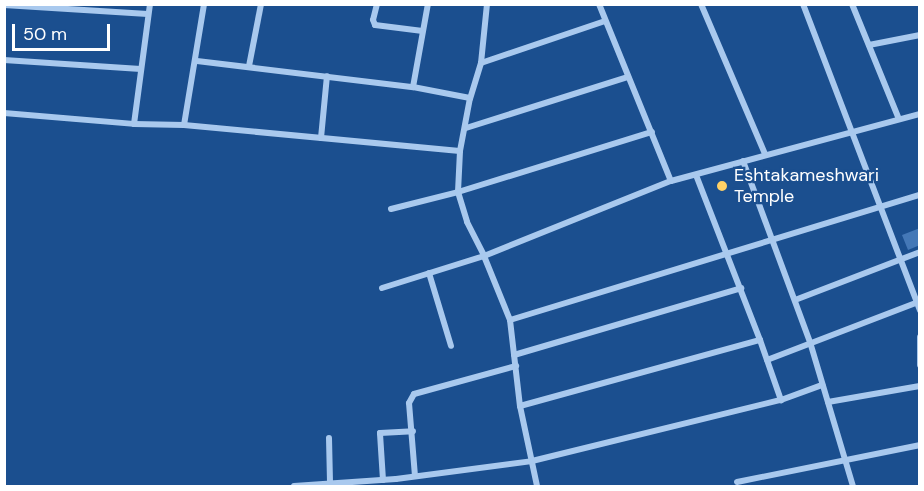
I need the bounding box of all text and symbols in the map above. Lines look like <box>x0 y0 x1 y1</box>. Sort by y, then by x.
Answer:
scale bar <box>15 12 112 50</box>
text: 50 m <box>23 22 67 46</box>
place label: Eshtakameshwari Temple <box>734 165 879 207</box>
marker: Eshtakameshwari Temple <box>715 179 729 193</box>

